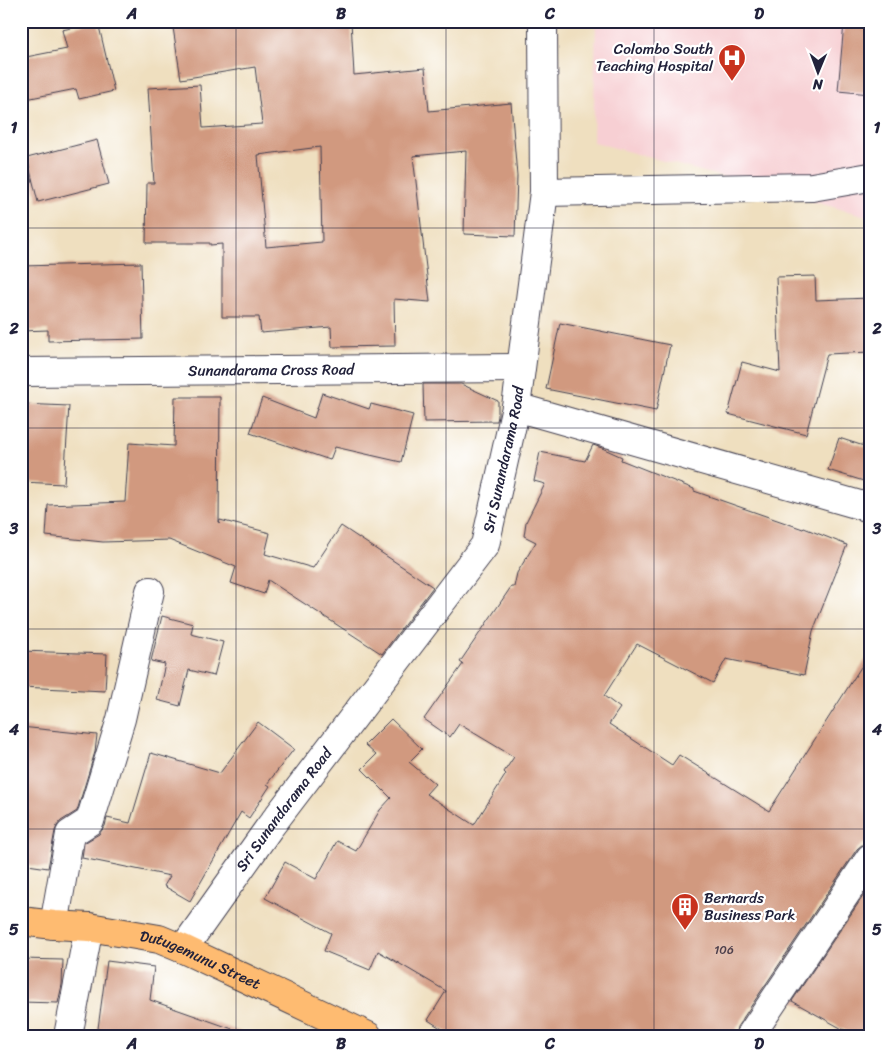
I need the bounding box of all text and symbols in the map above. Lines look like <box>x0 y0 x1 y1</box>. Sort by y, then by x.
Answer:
text: A <box>126 0 137 28</box>
text: B <box>336 0 347 28</box>
text: C <box>544 0 556 28</box>
text: D <box>754 0 764 28</box>
place label: Colombo South Teaching Hospital <box>596 36 714 79</box>
hospital icon: Colombo South Teaching Hospital <box>717 43 747 82</box>
north arrow <box>794 48 844 98</box>
text: N <box>812 72 824 97</box>
text: 1 <box>11 113 18 142</box>
text: 1 <box>874 113 881 142</box>
text: 2 <box>8 314 19 343</box>
text: 2 <box>871 314 882 343</box>
street label: Sunandarama Cross Road <box>188 356 355 384</box>
street label: Sri Sunandarama Road <box>475 384 532 535</box>
text: 3 <box>9 514 19 543</box>
text: 3 <box>872 514 882 543</box>
text: 4 <box>8 715 19 744</box>
text: 4 <box>871 715 882 744</box>
street label: Sri Sunandarama Road <box>229 741 340 877</box>
place label: Bernards Business Park <box>704 885 796 928</box>
building icon: Bernards Business Park <box>670 892 700 931</box>
text: 5 <box>9 915 19 944</box>
text: 5 <box>872 915 882 944</box>
street label: Dutugemunu Street <box>138 923 265 997</box>
house number: 106 <box>714 939 734 961</box>
text: A <box>126 1029 137 1057</box>
text: B <box>336 1029 347 1057</box>
text: C <box>544 1029 556 1057</box>
text: D <box>754 1029 764 1057</box>

